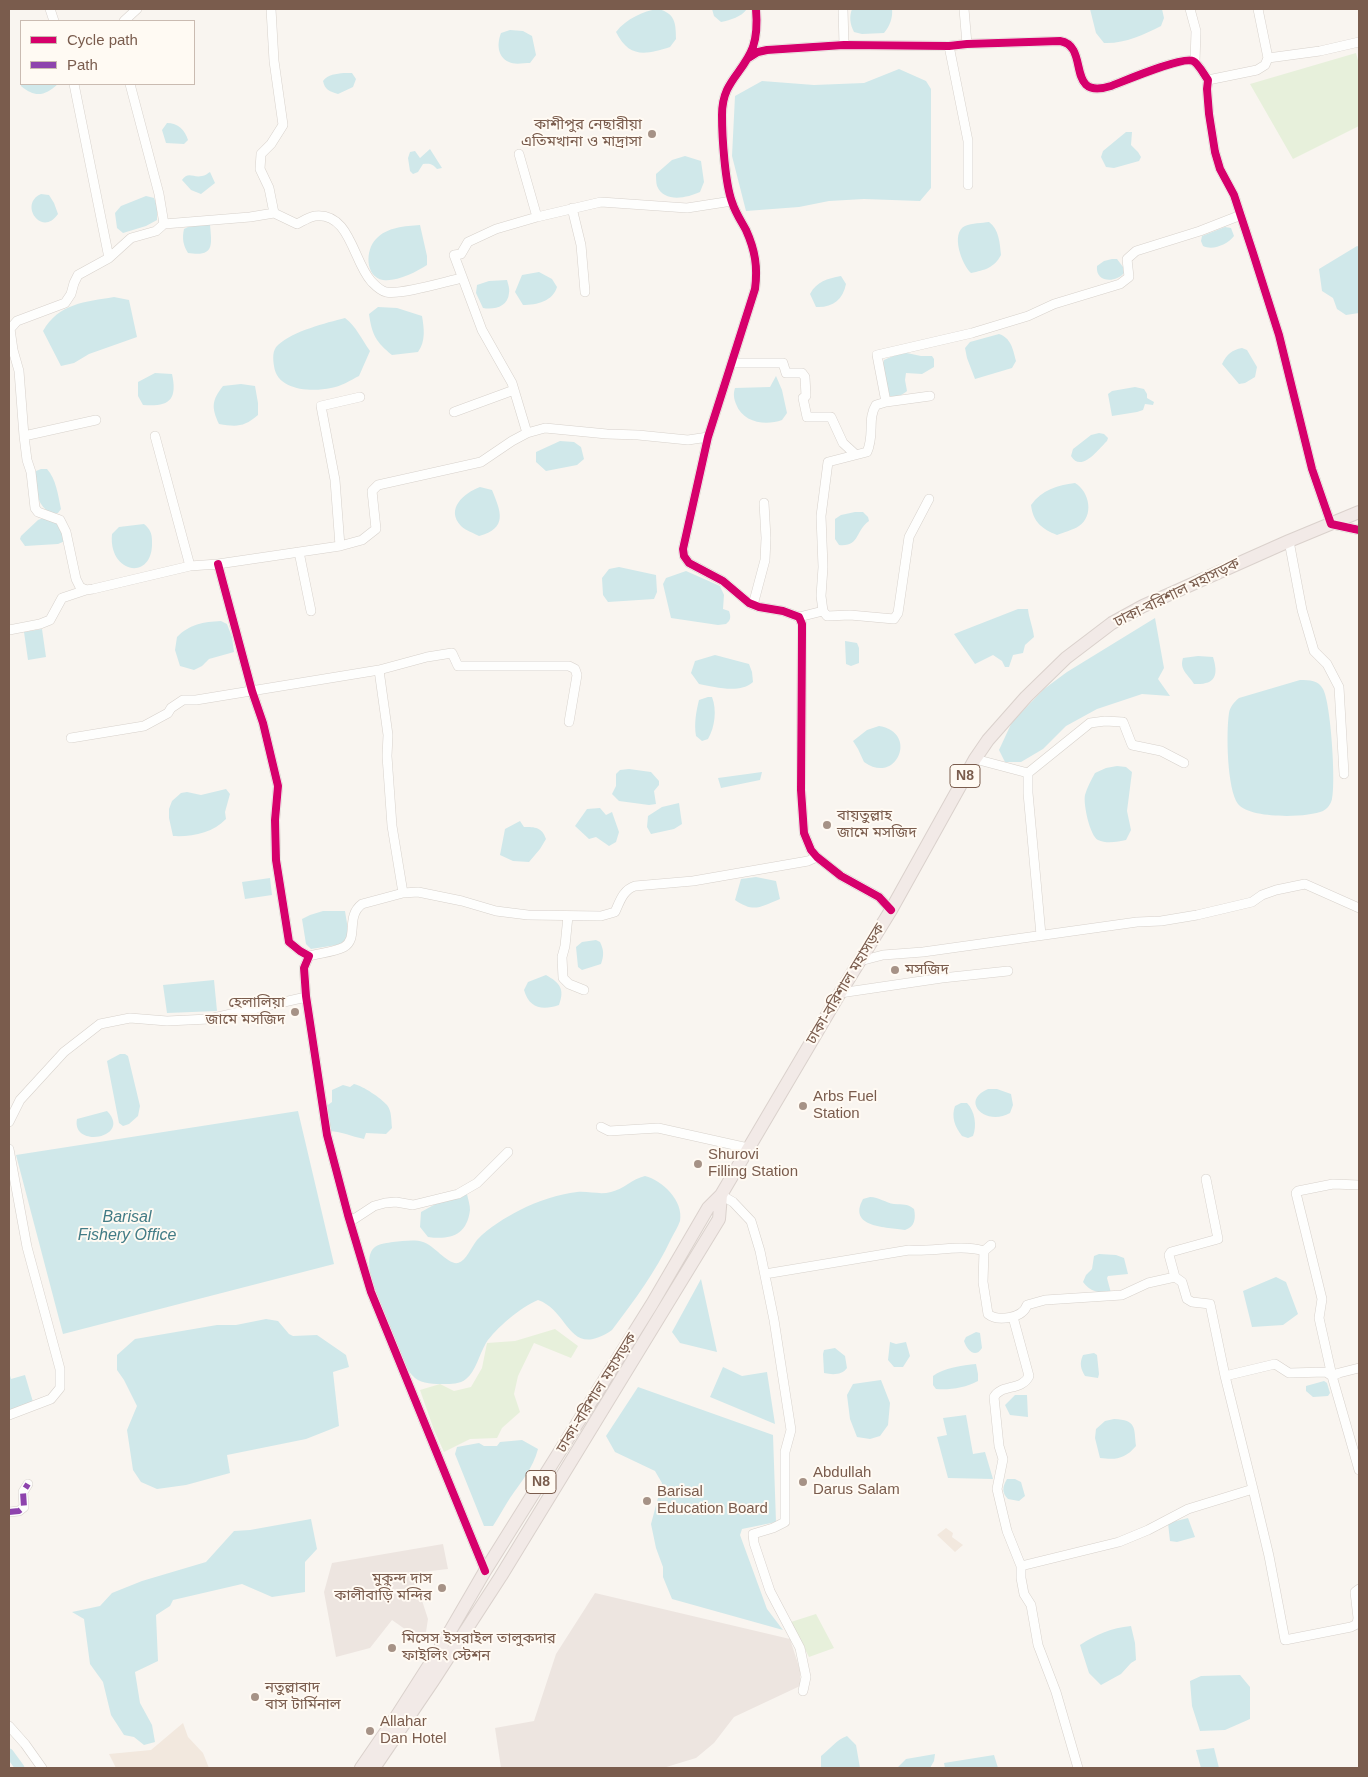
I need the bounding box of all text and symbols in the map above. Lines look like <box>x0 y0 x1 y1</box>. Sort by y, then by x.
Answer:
legend <box>20 20 195 85</box>
text: Cycle path <box>67 31 138 48</box>
text: Path <box>67 56 98 73</box>
place label: কাশীপুর নেছারীয়া এতিমখানা ও মাদ্রাসা <box>521 116 642 151</box>
marker: কাশীপুর নেছারীয়া এতিমখানা ও মাদ্রাসা <box>646 128 658 140</box>
street label: ঢাকা-বরিশাল মহাসড়ক <box>1111 555 1243 631</box>
road number: N8 <box>950 764 980 788</box>
place label: বায়তুল্লাহ জামে মসজিদ <box>837 807 916 842</box>
marker: বায়তুল্লাহ জামে মসজিদ <box>821 819 833 831</box>
street label: ঢাকা-বরিশাল মহাসড়ক <box>803 920 889 1048</box>
place label: মসজিদ <box>905 961 949 979</box>
marker: মসজিদ <box>889 964 901 976</box>
place label: হেলালিয়া জামে মসজিদ <box>206 994 285 1029</box>
marker: হেলালিয়া জামে মসজিদ <box>289 1006 301 1018</box>
place label: Arbs Fuel Station <box>813 1088 877 1123</box>
marker: Arbs Fuel Station <box>797 1100 809 1112</box>
place label: Shurovi Filling Station <box>708 1146 798 1181</box>
marker: Shurovi Filling Station <box>692 1158 704 1170</box>
water label: Barisal Fishery Office <box>78 1208 176 1246</box>
street label: ঢাকা-বরিশাল মহাসড়ক <box>553 1330 641 1456</box>
place label: Abdullah Darus Salam <box>813 1464 900 1499</box>
road number: N8 <box>526 1470 556 1494</box>
marker: Abdullah Darus Salam <box>797 1476 809 1488</box>
place label: Barisal Education Board <box>657 1483 768 1518</box>
marker: Barisal Education Board <box>641 1495 653 1507</box>
place label: মুকুন্দ দাস কালীবাড়ি মন্দির <box>334 1570 432 1605</box>
marker: মুকুন্দ দাস কালীবাড়ি মন্দির <box>436 1582 448 1594</box>
place label: মিসেস ইসরাইল তালুকদার ফাইলিং স্টেশন <box>402 1630 556 1665</box>
marker: মিসেস ইসরাইল তালুকদার ফাইলিং স্টেশন <box>386 1642 398 1654</box>
place label: নতুল্লাবাদ বাস টার্মিনাল <box>265 1679 341 1714</box>
marker: নতুল্লাবাদ বাস টার্মিনাল <box>249 1691 261 1703</box>
place label: Allahar Dan Hotel <box>380 1713 447 1748</box>
marker: Allahar Dan Hotel <box>364 1725 376 1737</box>

